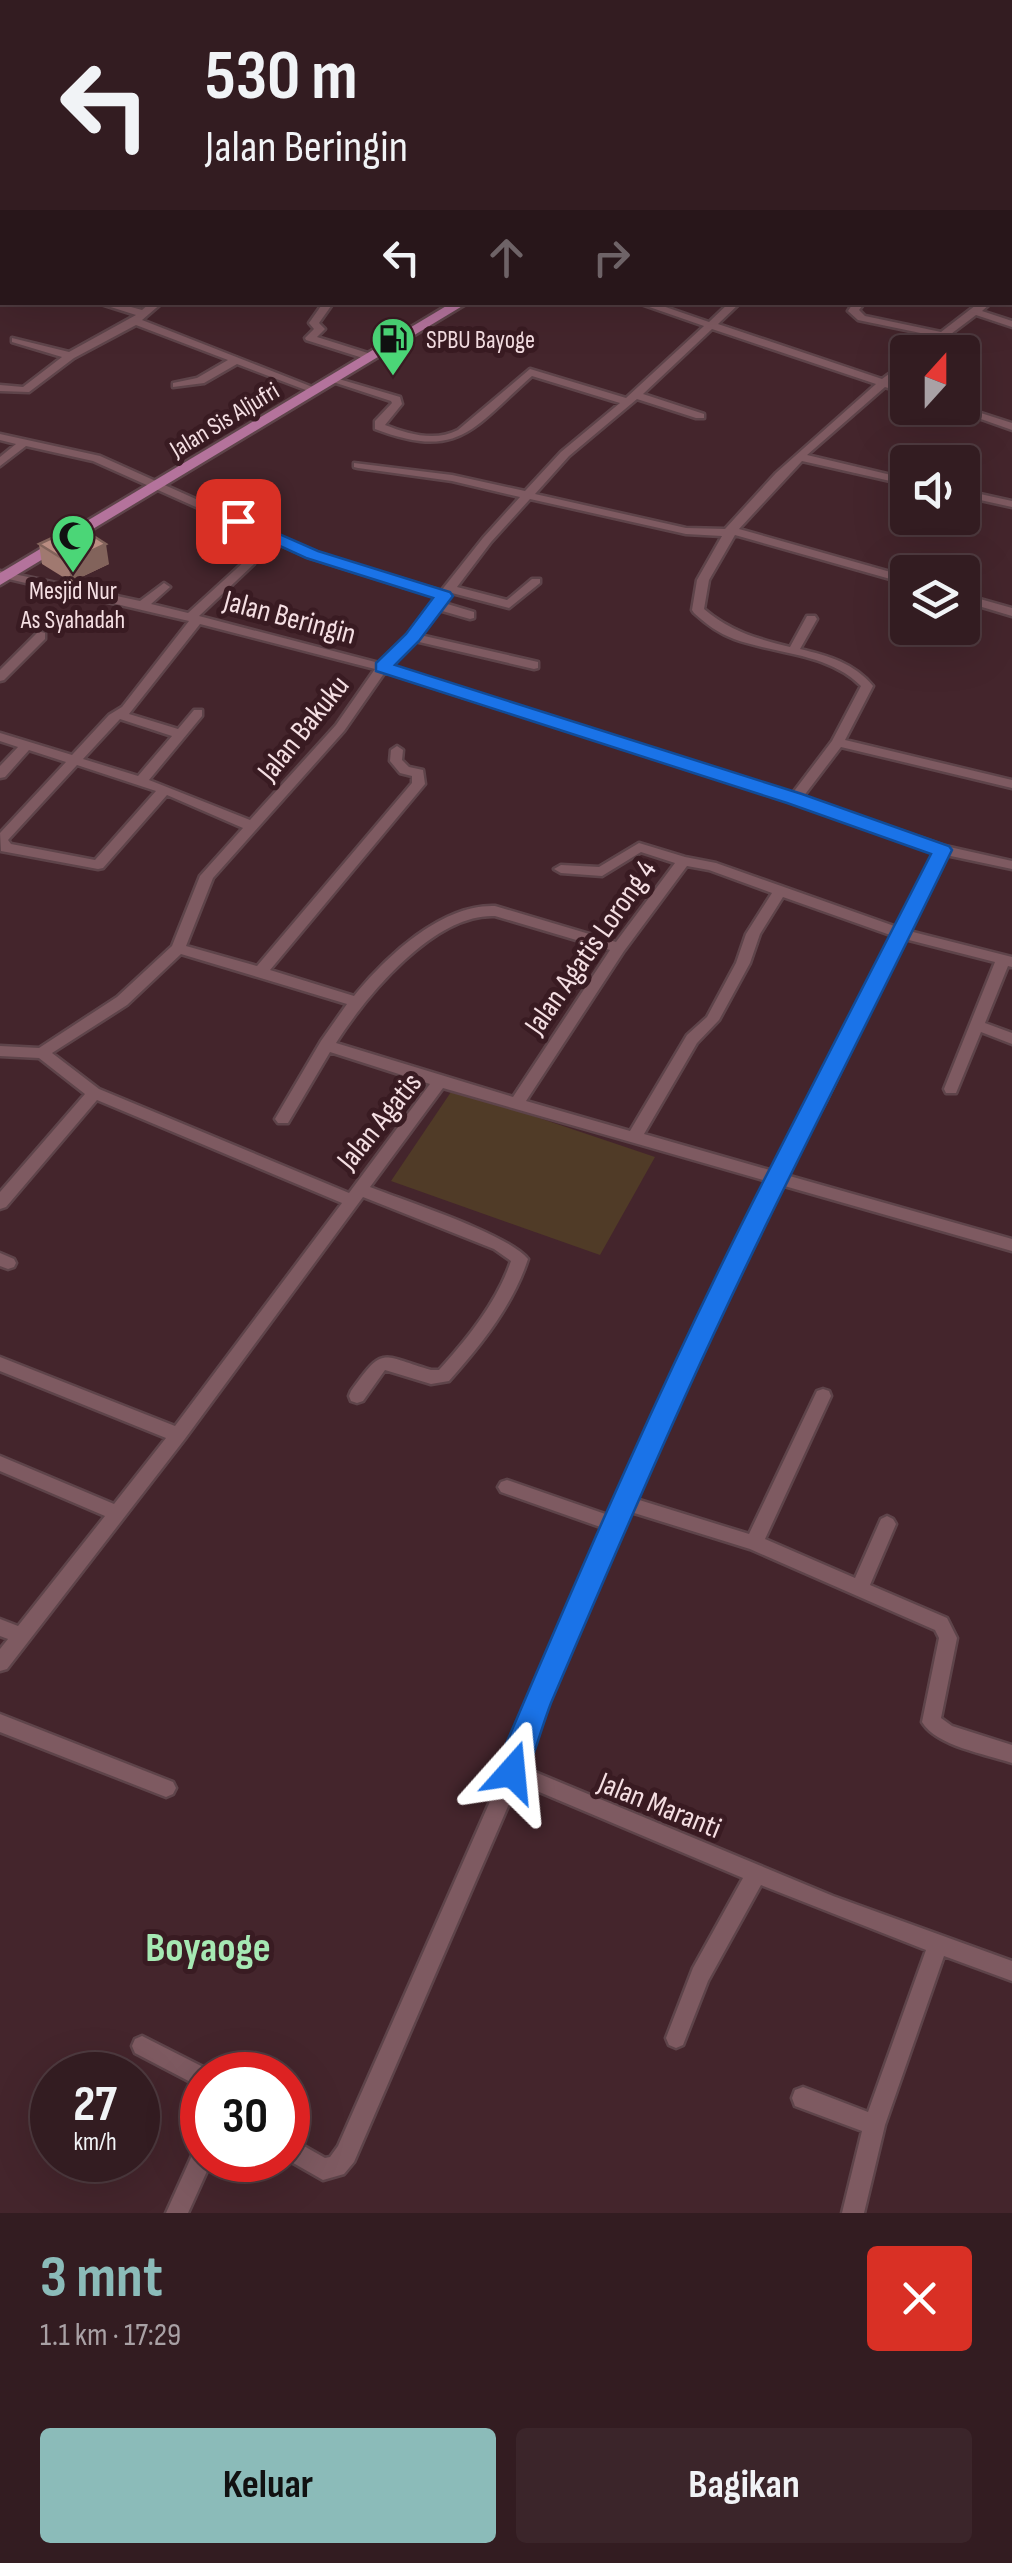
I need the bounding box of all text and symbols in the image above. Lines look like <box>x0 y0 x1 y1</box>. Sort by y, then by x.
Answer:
text: 530 m <box>205 35 358 119</box>
icon: left <box>40 40 170 170</box>
text: Jalan Beringin <box>205 120 408 175</box>
icon: left <box>374 230 429 285</box>
icon: ahead <box>479 230 534 285</box>
icon: right <box>584 230 639 285</box>
fuel station icon: SPBU Bayoge <box>370 316 416 377</box>
place label: SPBU Bayoge <box>426 325 535 356</box>
north arrow <box>890 335 980 425</box>
map controls <box>890 335 980 645</box>
street label: Jalan Sis Aljufri <box>164 376 285 466</box>
button: sound <box>890 445 980 535</box>
pin <box>196 479 281 564</box>
icon: arrive <box>211 494 266 549</box>
mosque icon: Mesjid Nur As Syahadah <box>50 513 96 574</box>
button: layers <box>890 555 980 645</box>
place label: Mesjid Nur As Syahadah <box>20 576 125 636</box>
street label: Jalan Beringin <box>219 583 360 653</box>
street label: Jalan Bakuku <box>250 669 357 789</box>
street label: Jalan Agatis Lorong 4 <box>517 853 664 1043</box>
street label: Jalan Agatis <box>329 1066 430 1178</box>
position arrow <box>460 1720 564 1824</box>
street label: Jalan Maranti <box>592 1765 726 1847</box>
district label: Boyaoge <box>145 1923 271 1974</box>
speed limit sign: 30 <box>180 2052 310 2182</box>
text: 27 <box>73 2075 117 2135</box>
text: km/h <box>73 2127 117 2158</box>
text: 3 mnt <box>40 2242 163 2314</box>
button: close <box>867 2246 972 2351</box>
text: 1.1 km · 17:29 <box>40 2316 181 2355</box>
button: Keluar <box>40 2428 496 2543</box>
button: Bagikan <box>516 2428 972 2543</box>

